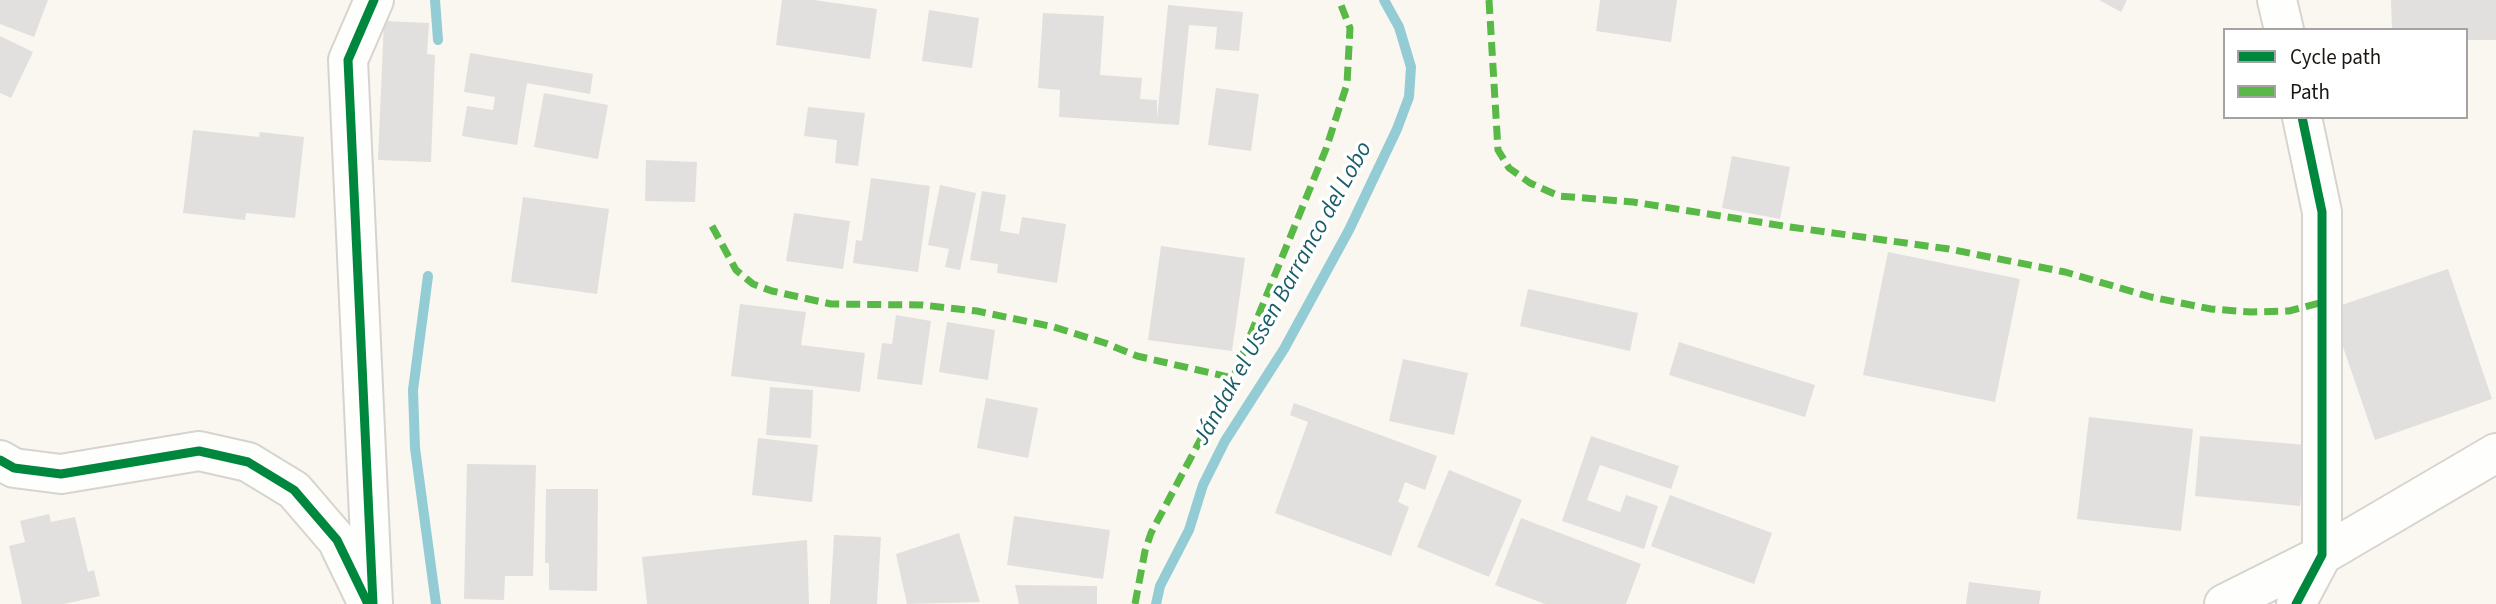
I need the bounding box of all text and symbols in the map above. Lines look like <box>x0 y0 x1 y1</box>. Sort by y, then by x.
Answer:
legend <box>2223 28 2468 119</box>
text: Cycle path <box>2290 42 2381 72</box>
text: Path <box>2290 77 2330 107</box>
water label: Jándak el Ussen Barranco del Lobo <box>1188 137 1380 451</box>

